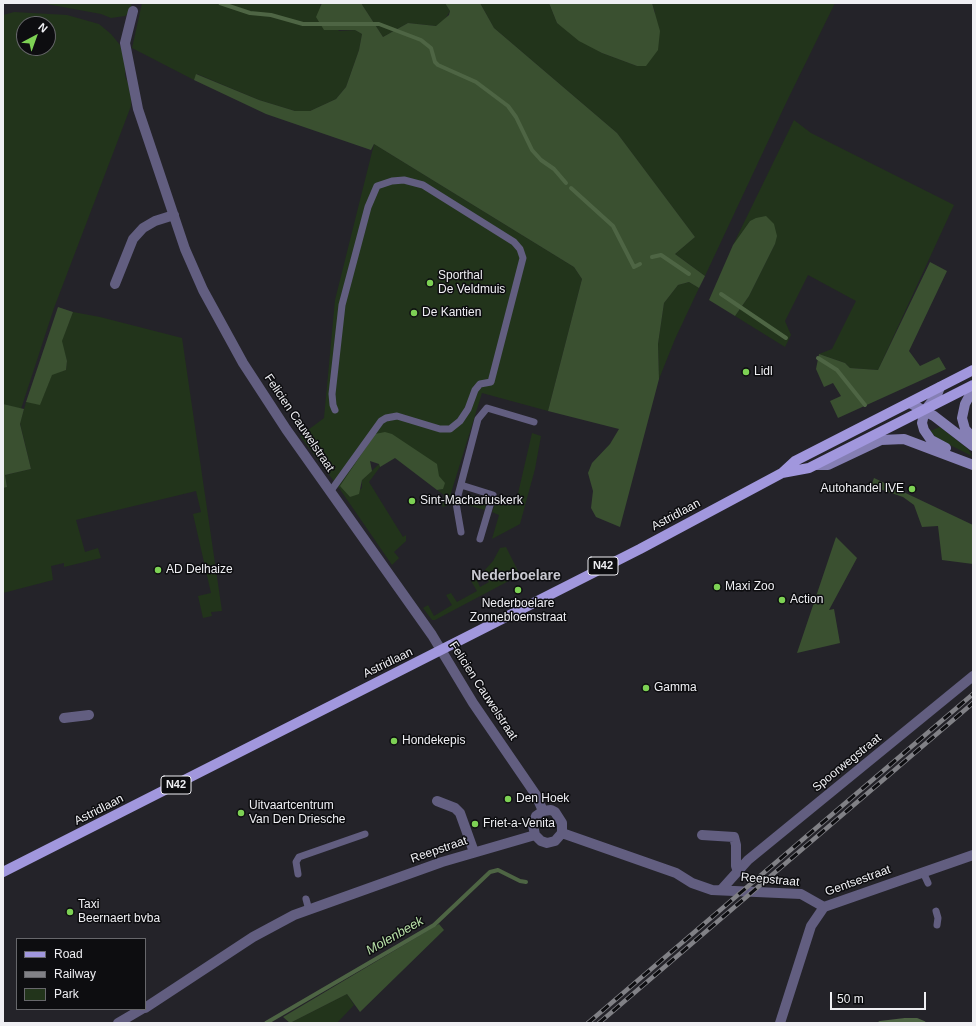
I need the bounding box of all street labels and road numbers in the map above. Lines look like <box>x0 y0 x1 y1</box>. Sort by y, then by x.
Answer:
street label: Felicien Cauwelstraat <box>261 371 337 475</box>
street label: Astridlaan <box>649 496 703 534</box>
road number: N42 <box>588 557 618 575</box>
street label: Felicien Cauwelstraat <box>446 639 520 743</box>
street label: Astridlaan <box>361 645 415 681</box>
street label: Spoorwegstraat <box>810 731 884 795</box>
road number: N42 <box>161 776 191 794</box>
street label: Astridlaan <box>72 791 126 829</box>
street label: Reepstraat <box>409 834 469 866</box>
street label: Gentsestraat <box>823 862 893 900</box>
street label: Reepstraat <box>740 870 800 890</box>

